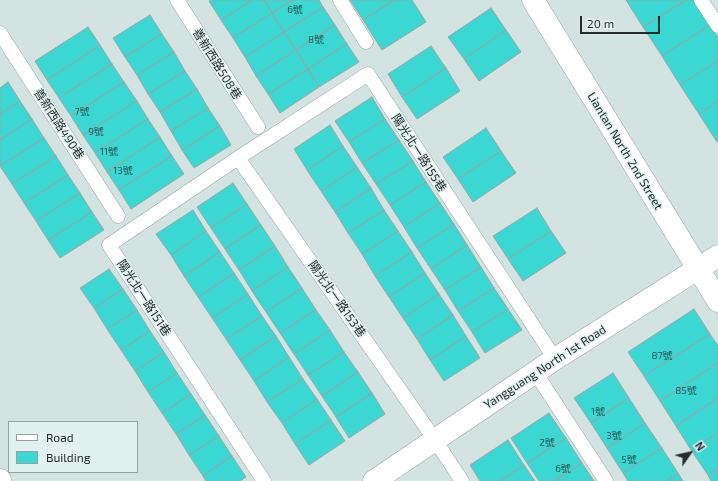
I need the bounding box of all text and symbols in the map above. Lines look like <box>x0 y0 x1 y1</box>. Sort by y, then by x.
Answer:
house number: 6號 <box>287 4 303 16</box>
scale bar <box>582 8 662 34</box>
text: 20 m <box>587 16 614 30</box>
street label: 善新西路508巷 <box>189 26 245 102</box>
house number: 8號 <box>308 34 324 46</box>
street label: 善新西路490巷 <box>31 86 87 162</box>
street label: Liantan North 2nd Street <box>584 90 666 212</box>
house number: 7號 <box>74 106 90 118</box>
street label: 陽光北一路155巷 <box>389 111 449 195</box>
house number: 9號 <box>88 126 104 138</box>
house number: 11號 <box>100 146 118 158</box>
house number: 13號 <box>113 165 133 177</box>
street label: 陽光北一路151巷 <box>114 257 174 339</box>
street label: 陽光北一路153巷 <box>305 258 369 340</box>
street label: Yangguang North 1st Road <box>481 322 609 412</box>
house number: 87號 <box>651 350 673 362</box>
house number: 85號 <box>675 385 697 397</box>
house number: 1號 <box>591 406 605 418</box>
legend <box>8 421 138 473</box>
text: Road <box>46 430 74 444</box>
house number: 3號 <box>606 430 622 442</box>
north arrow <box>670 433 710 473</box>
house number: 2號 <box>539 437 555 449</box>
text: N <box>693 439 708 453</box>
text: Building <box>46 450 90 464</box>
house number: 5號 <box>621 454 637 466</box>
house number: 6號 <box>555 463 571 475</box>

